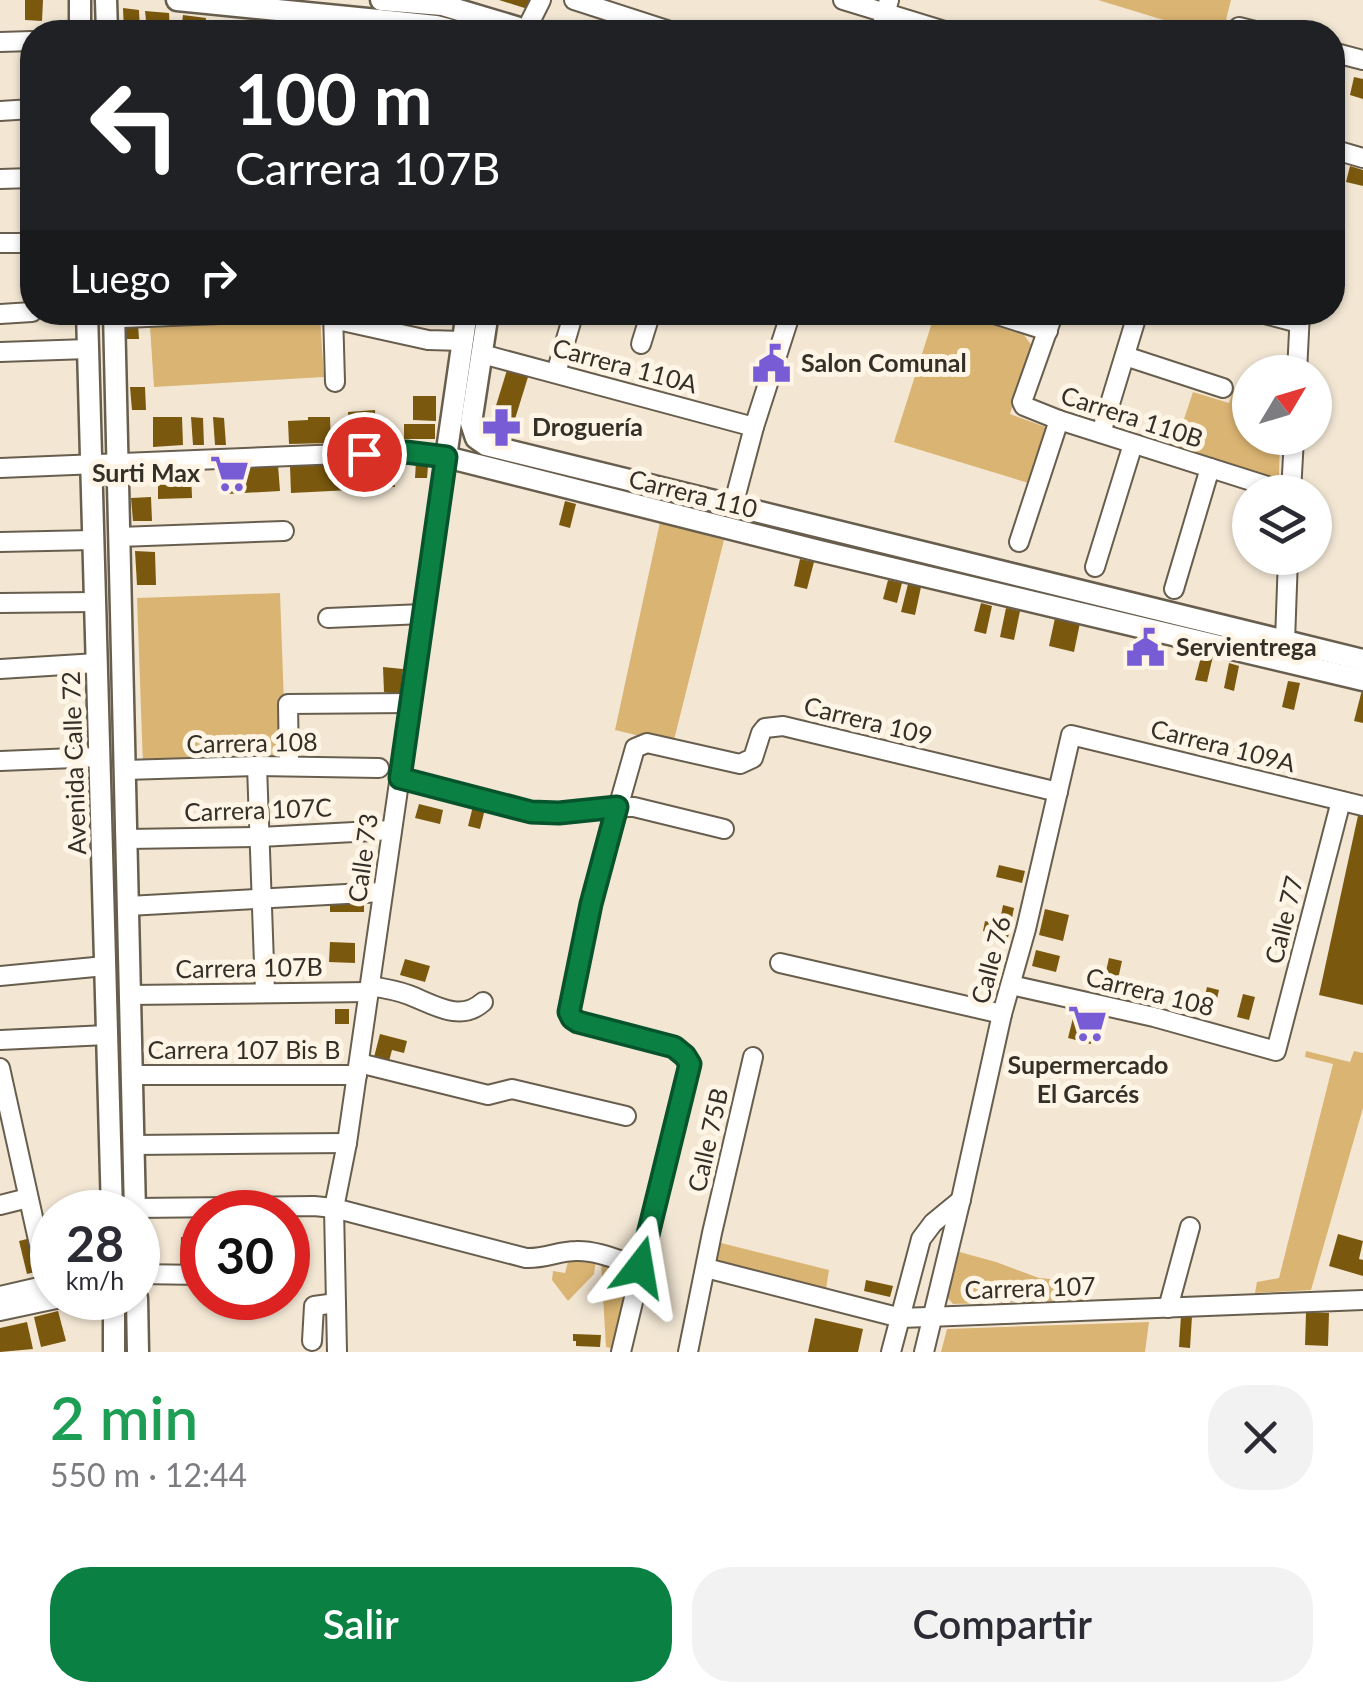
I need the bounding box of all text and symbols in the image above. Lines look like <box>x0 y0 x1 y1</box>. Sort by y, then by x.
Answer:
text: 100 m <box>235 56 432 140</box>
icon: left <box>70 60 200 190</box>
text: Carrera 107B <box>235 141 500 195</box>
icon: right <box>191 250 246 305</box>
text: Luego <box>70 255 171 301</box>
street label: Carrera 110A <box>550 331 701 399</box>
public building icon: Salon Comunal <box>750 342 792 384</box>
place label: Salon Comunal <box>801 347 967 377</box>
north arrow <box>1232 355 1332 455</box>
map controls <box>1232 355 1332 575</box>
street label: Carrera 110B <box>1058 379 1207 453</box>
pharmacy icon: Droguería <box>481 406 523 448</box>
place label: Droguería <box>532 411 643 441</box>
pin <box>322 412 407 497</box>
icon: arrive <box>337 427 392 482</box>
supermarket icon: Surti Max <box>209 452 251 494</box>
place label: Surti Max <box>92 457 200 487</box>
street label: Carrera 110 <box>626 463 761 523</box>
button: layers <box>1232 475 1332 575</box>
public building icon: Servientrega <box>1125 626 1167 668</box>
place label: Servientrega <box>1176 631 1317 661</box>
street label: Avenida Calle 72 <box>55 671 91 855</box>
street label: Carrera 109 <box>801 690 936 750</box>
street label: Carrera 109A <box>1148 713 1299 778</box>
street label: Carrera 108 <box>186 726 318 758</box>
street label: Carrera 107C <box>184 791 333 827</box>
street label: Calle 73 <box>341 811 383 904</box>
street label: Calle 77 <box>1258 873 1308 967</box>
street label: Calle 76 <box>964 913 1016 1007</box>
street label: Carrera 107B <box>175 951 323 983</box>
street label: Carrera 108 <box>1083 961 1218 1021</box>
supermarket icon: Supermercado El Garcés <box>1067 1003 1109 1045</box>
street label: Carrera 107 Bis B <box>148 1034 340 1064</box>
place label: Supermercado El Garcés <box>1007 1049 1169 1108</box>
street label: Calle 75B <box>681 1085 734 1195</box>
speed limit sign: 30 <box>180 1190 310 1320</box>
text: 28 <box>66 1213 124 1273</box>
position arrow <box>588 1215 692 1319</box>
text: km/h <box>66 1265 124 1295</box>
street label: Carrera 107 <box>964 1270 1096 1304</box>
text: 2 min <box>50 1381 198 1453</box>
button: close <box>1208 1385 1313 1490</box>
text: 550 m · 12:44 <box>50 1455 247 1494</box>
button: Salir <box>50 1567 672 1682</box>
button: Compartir <box>692 1567 1313 1682</box>

